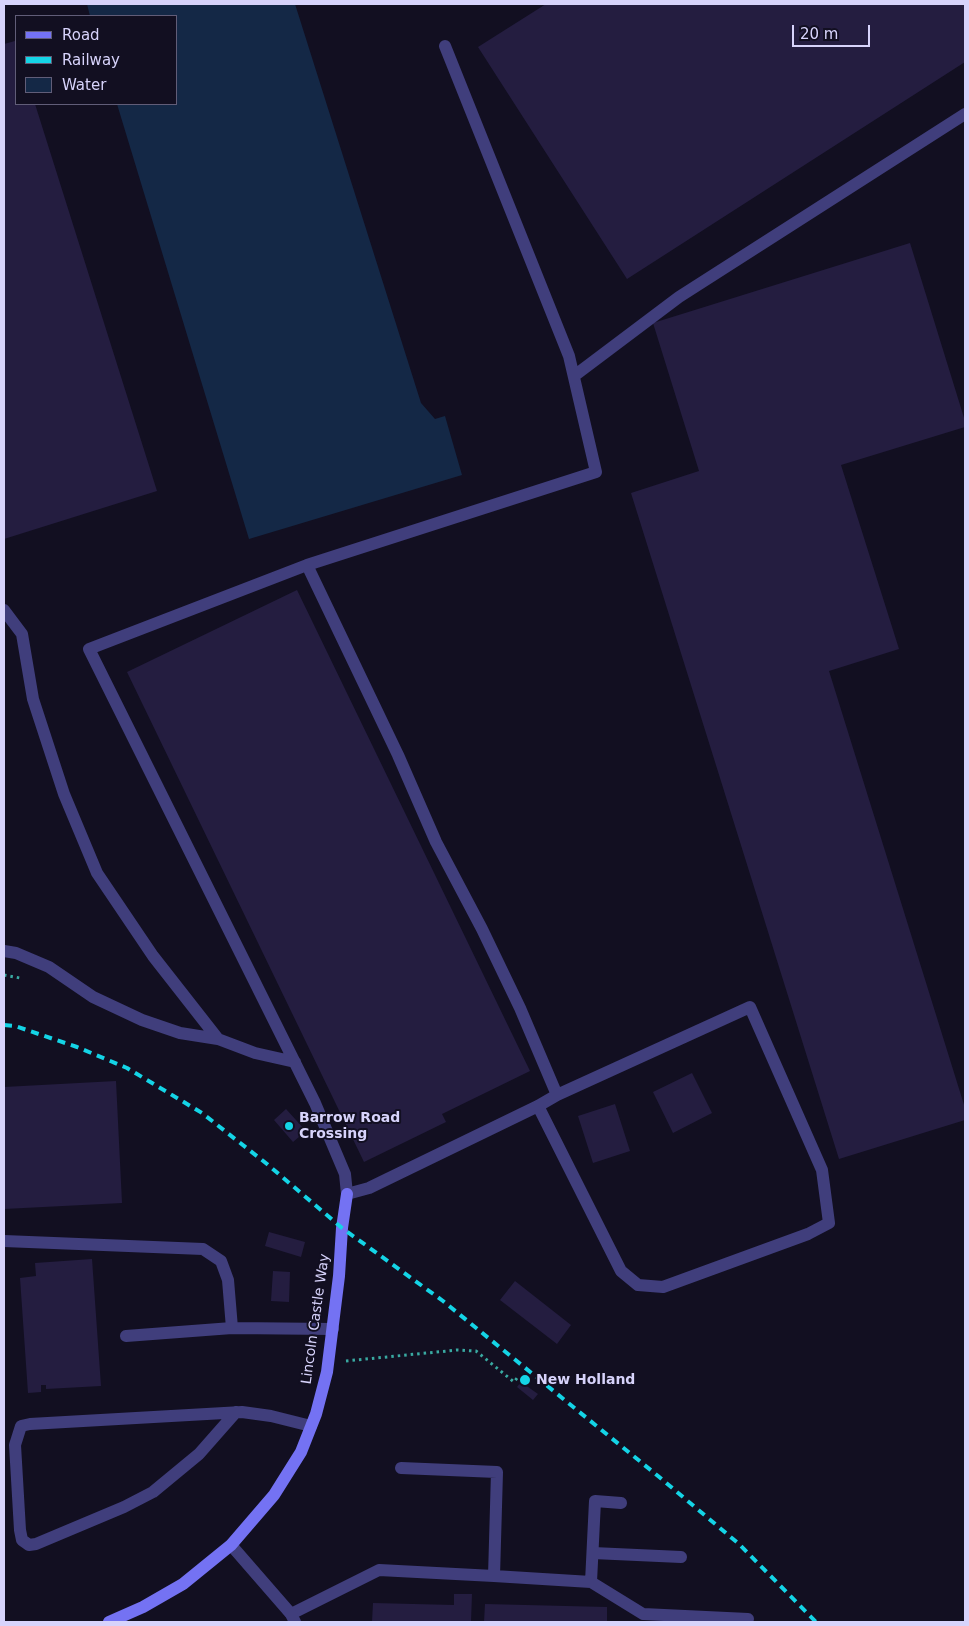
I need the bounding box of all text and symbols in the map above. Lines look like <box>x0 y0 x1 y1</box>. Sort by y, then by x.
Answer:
legend <box>15 15 178 105</box>
scale bar <box>794 15 872 47</box>
text: 20 m <box>800 25 838 43</box>
text: Road <box>62 26 100 44</box>
text: Railway <box>62 51 120 69</box>
text: Water <box>62 76 106 94</box>
place label: Barrow Road Crossing <box>299 1110 400 1142</box>
marker: Barrow Road Crossing <box>283 1120 295 1132</box>
street label: Lincoln Castle Way <box>299 1253 333 1385</box>
place label: New Holland <box>536 1372 635 1388</box>
marker: New Holland <box>518 1373 532 1387</box>

